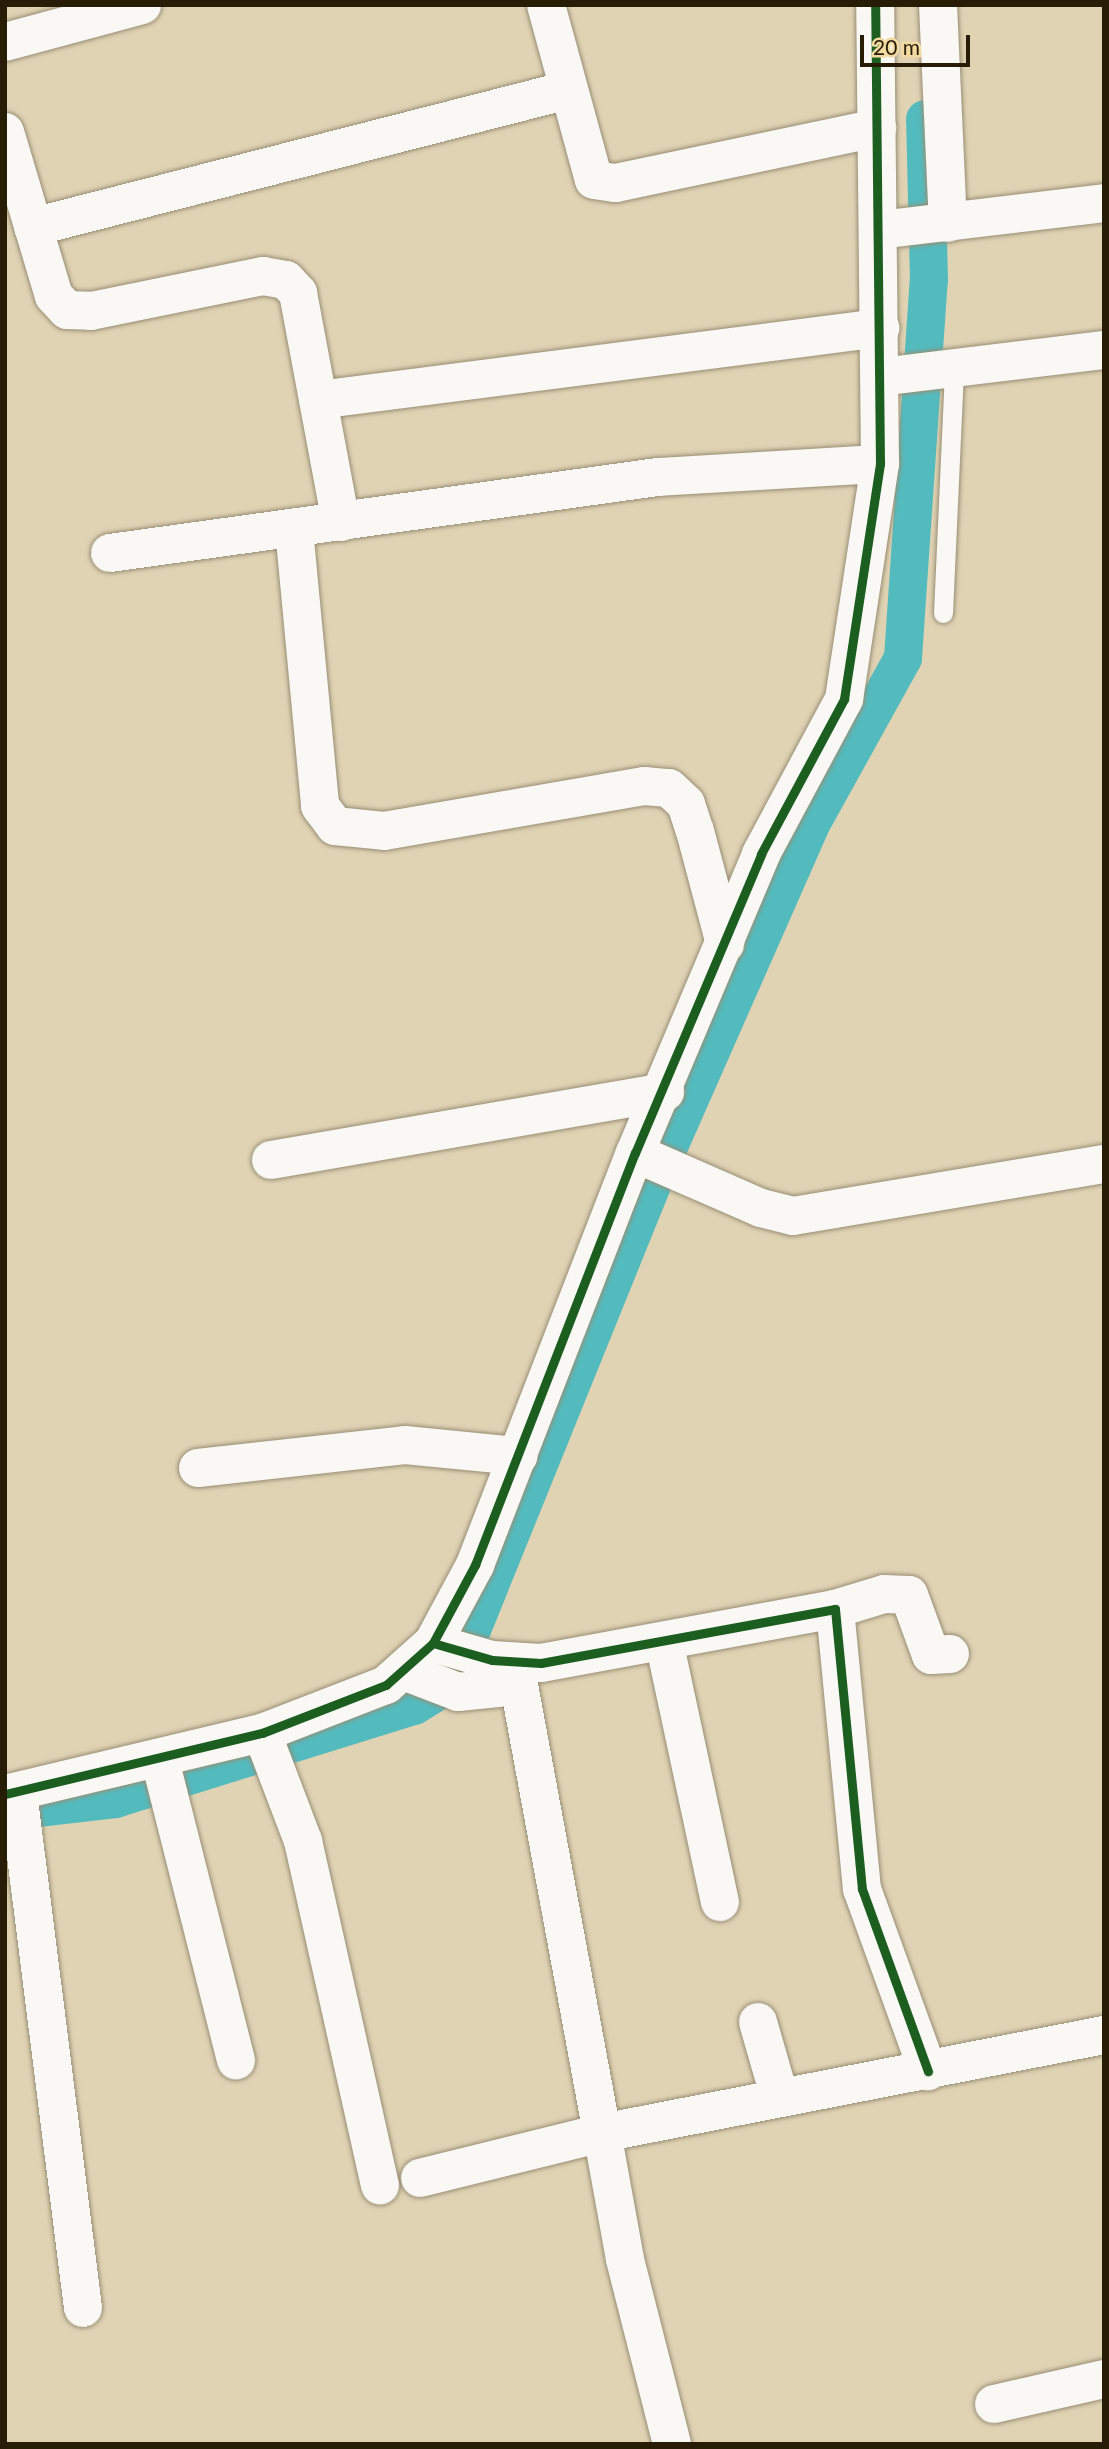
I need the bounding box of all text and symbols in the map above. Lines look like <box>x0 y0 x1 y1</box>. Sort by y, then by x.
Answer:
scale bar <box>864 21 974 65</box>
text: 20 m <box>873 34 920 59</box>

